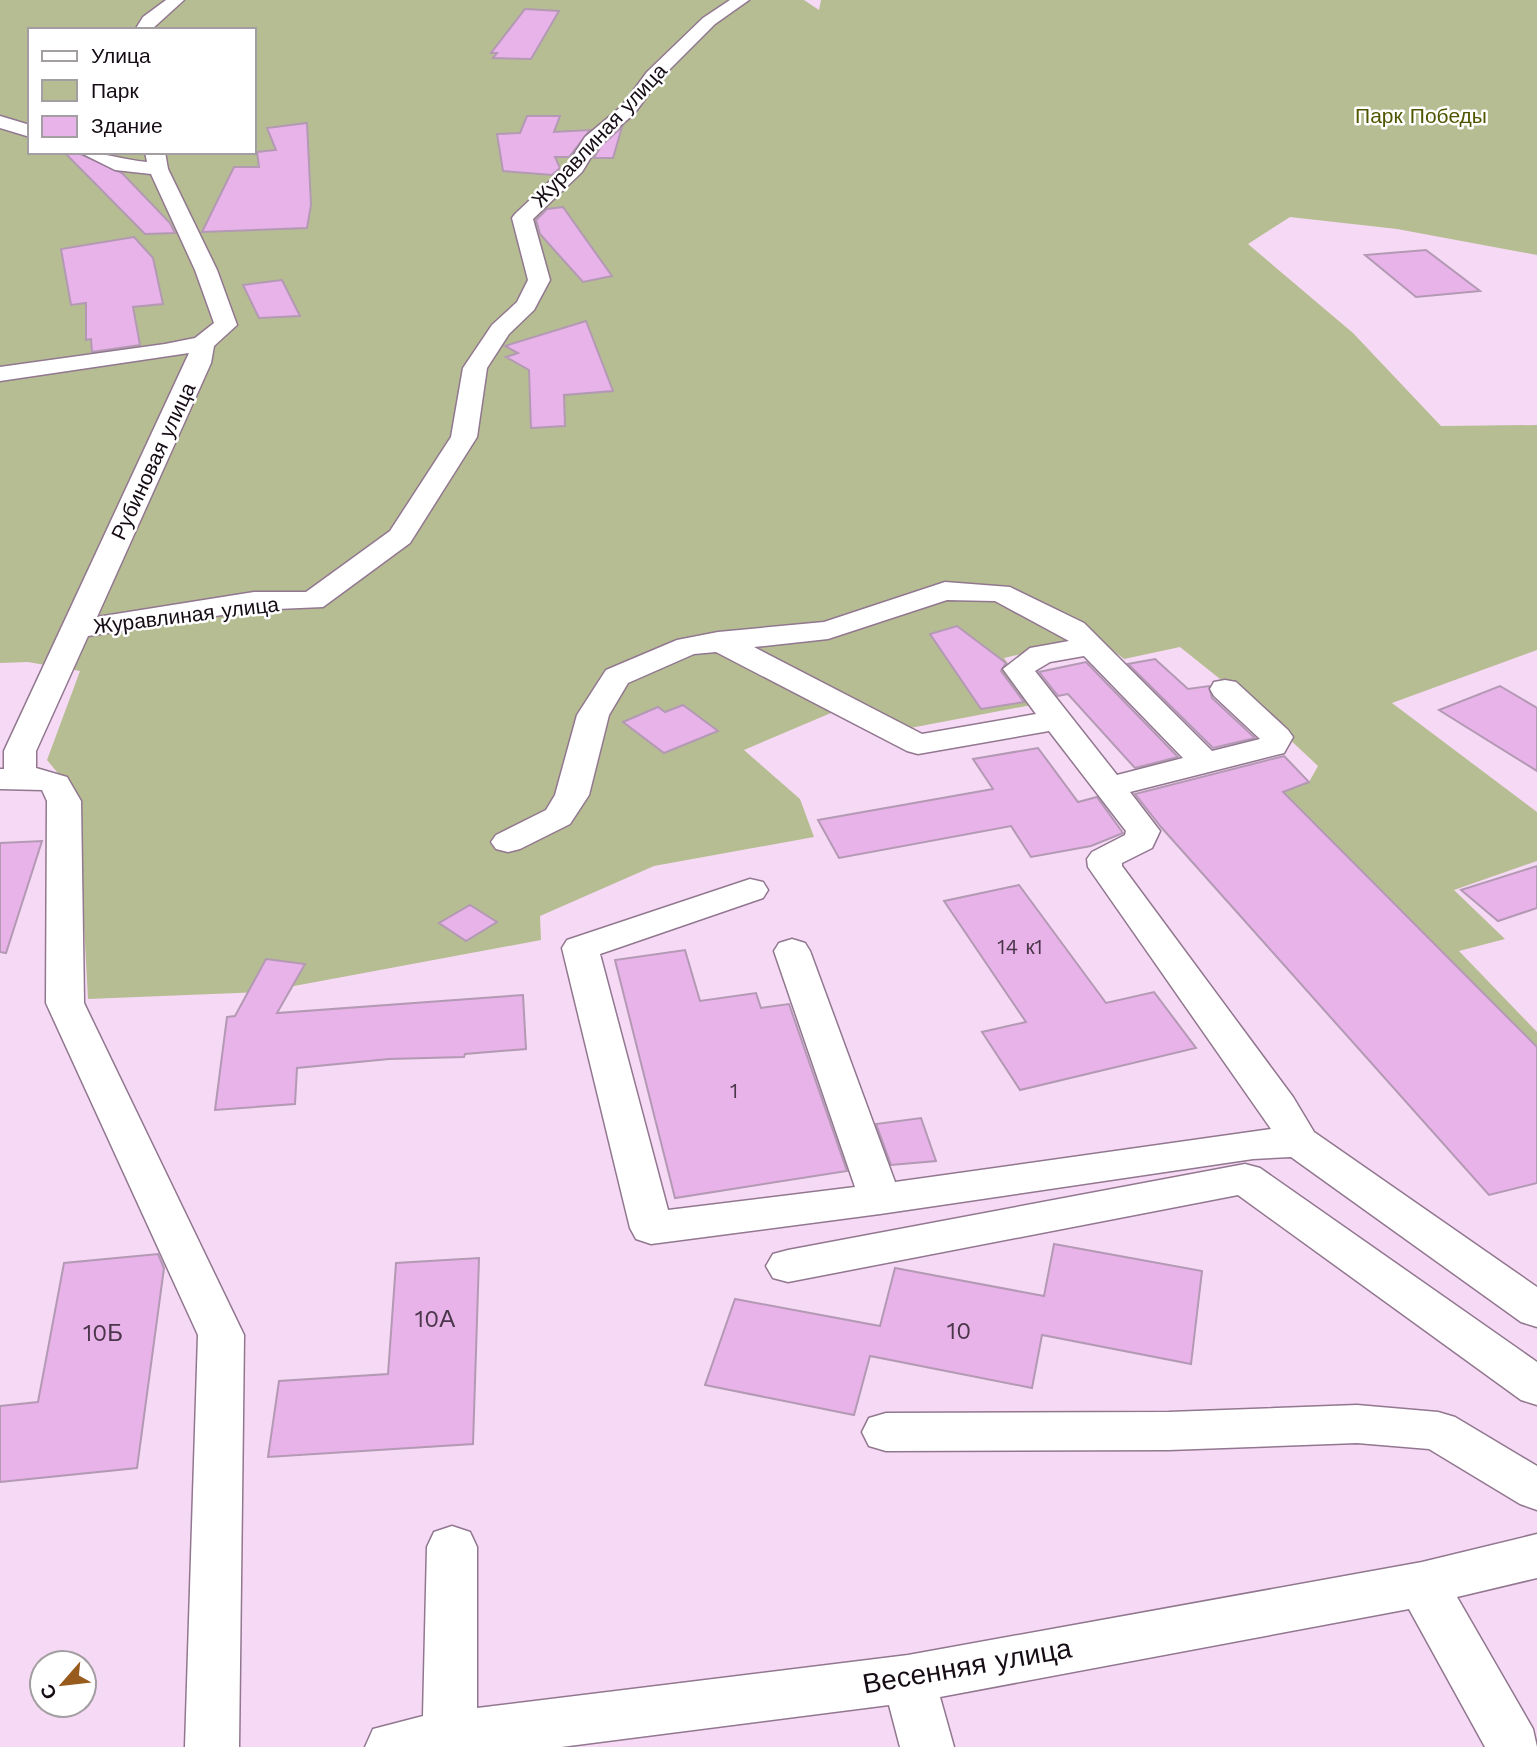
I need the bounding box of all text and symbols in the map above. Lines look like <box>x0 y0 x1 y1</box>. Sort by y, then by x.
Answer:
legend <box>28 28 256 154</box>
text: Улица <box>91 43 151 68</box>
street label: Журавлиная улица <box>526 58 672 212</box>
text: Парк <box>91 78 139 103</box>
park label: Парк Победы <box>1355 103 1487 128</box>
text: Здание <box>91 113 163 138</box>
street label: Рубиновая улица <box>106 378 201 544</box>
street label: Журавлиная улица <box>92 591 281 639</box>
house number: 14 к1 <box>997 934 1043 959</box>
house number: 1 <box>730 1078 738 1103</box>
house number: 10А <box>415 1305 455 1333</box>
house number: 10 <box>947 1317 971 1345</box>
house number: 10Б <box>83 1319 123 1347</box>
street label: Весенняя улица <box>860 1631 1074 1701</box>
north arrow <box>28 1649 98 1719</box>
text: С <box>35 1680 62 1703</box>

